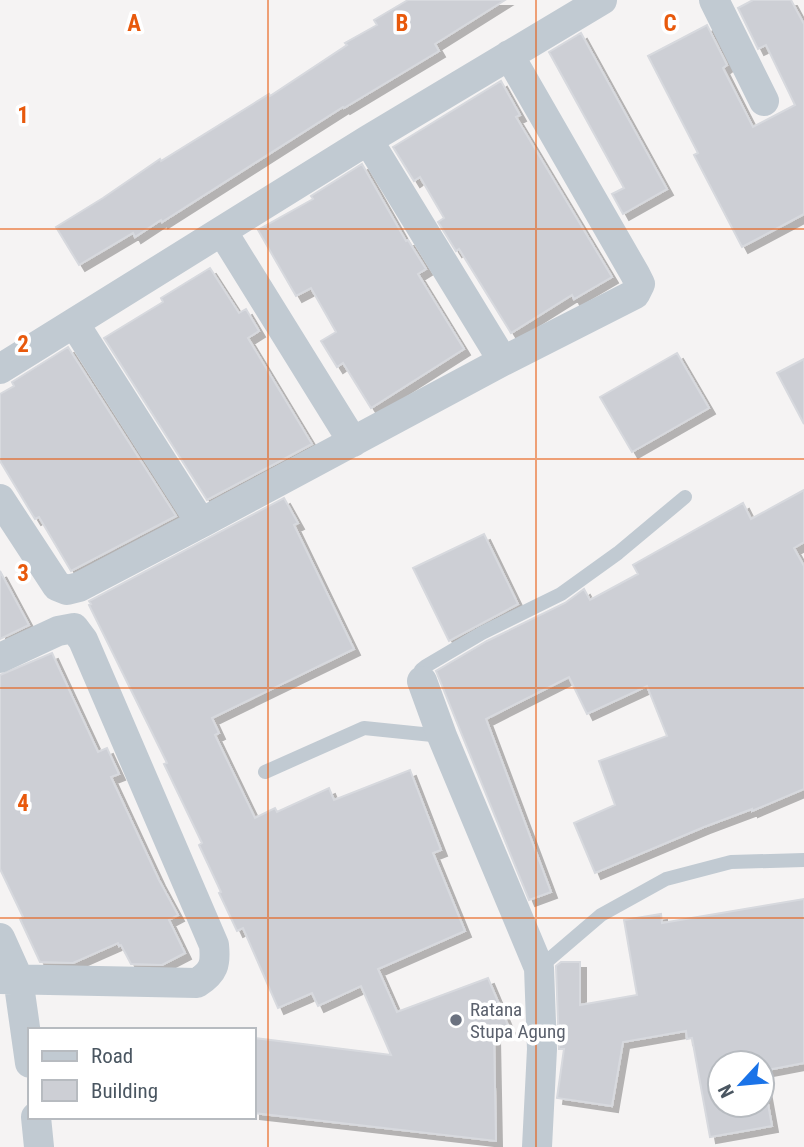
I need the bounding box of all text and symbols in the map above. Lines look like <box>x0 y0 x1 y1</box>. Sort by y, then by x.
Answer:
text: A <box>127 10 141 37</box>
text: B <box>396 10 408 37</box>
text: C <box>663 10 677 37</box>
text: 1 <box>17 102 29 129</box>
text: 2 <box>17 331 29 358</box>
text: 3 <box>17 560 29 587</box>
text: 4 <box>17 790 29 817</box>
place label: Ratana Stupa Agung <box>470 998 566 1043</box>
marker: Ratana Stupa Agung <box>448 1012 464 1028</box>
legend <box>28 1028 256 1119</box>
text: Road <box>91 1044 133 1068</box>
north arrow <box>706 1049 776 1119</box>
text: Building <box>91 1079 158 1103</box>
text: N <box>713 1081 739 1102</box>

